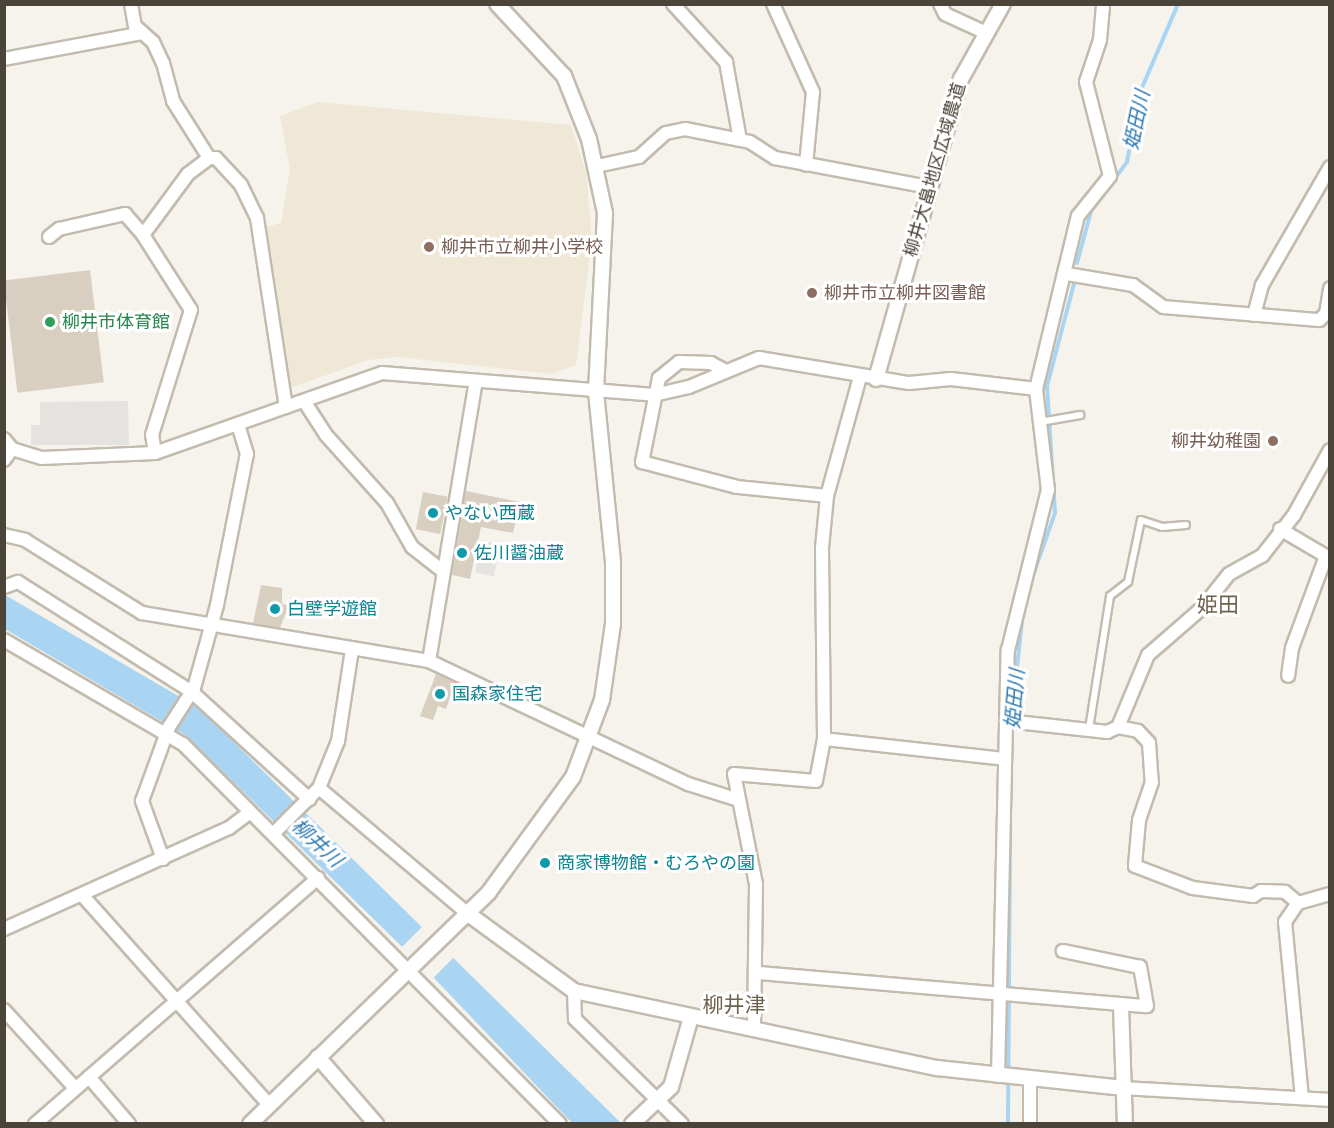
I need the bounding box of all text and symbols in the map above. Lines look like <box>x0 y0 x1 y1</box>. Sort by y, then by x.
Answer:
street label: 柳井大畠地区広域農道 <box>900 81 970 259</box>
water label: 姫田川 <box>1119 88 1155 152</box>
place label: 柳井市立柳井小学校 <box>441 236 603 258</box>
marker: 柳井市立柳井小学校 <box>422 240 436 254</box>
place label: 柳井市立柳井図書館 <box>824 282 986 304</box>
marker: 柳井市立柳井図書館 <box>805 286 819 300</box>
place label: 柳井市体育館 <box>62 311 170 333</box>
marker: 柳井市体育館 <box>43 315 57 329</box>
place label: 柳井幼稚園 <box>1171 430 1261 452</box>
marker: 柳井幼稚園 <box>1266 434 1280 448</box>
place label: やない西蔵 <box>445 502 535 524</box>
marker: やない西蔵 <box>426 506 440 520</box>
place label: 佐川醤油蔵 <box>474 542 564 564</box>
marker: 佐川醤油蔵 <box>455 546 469 560</box>
district label: 姫田 <box>1197 592 1239 618</box>
place label: 白壁学遊館 <box>287 598 377 620</box>
marker: 白壁学遊館 <box>268 602 282 616</box>
water label: 姫田川 <box>1000 668 1030 730</box>
place label: 国森家住宅 <box>452 683 542 705</box>
marker: 国森家住宅 <box>433 687 447 701</box>
water label: 柳井川 <box>287 814 347 872</box>
place label: 商家博物館・むろやの園 <box>557 852 755 874</box>
marker: 商家博物館・むろやの園 <box>538 856 552 870</box>
district label: 柳井津 <box>703 992 765 1018</box>

